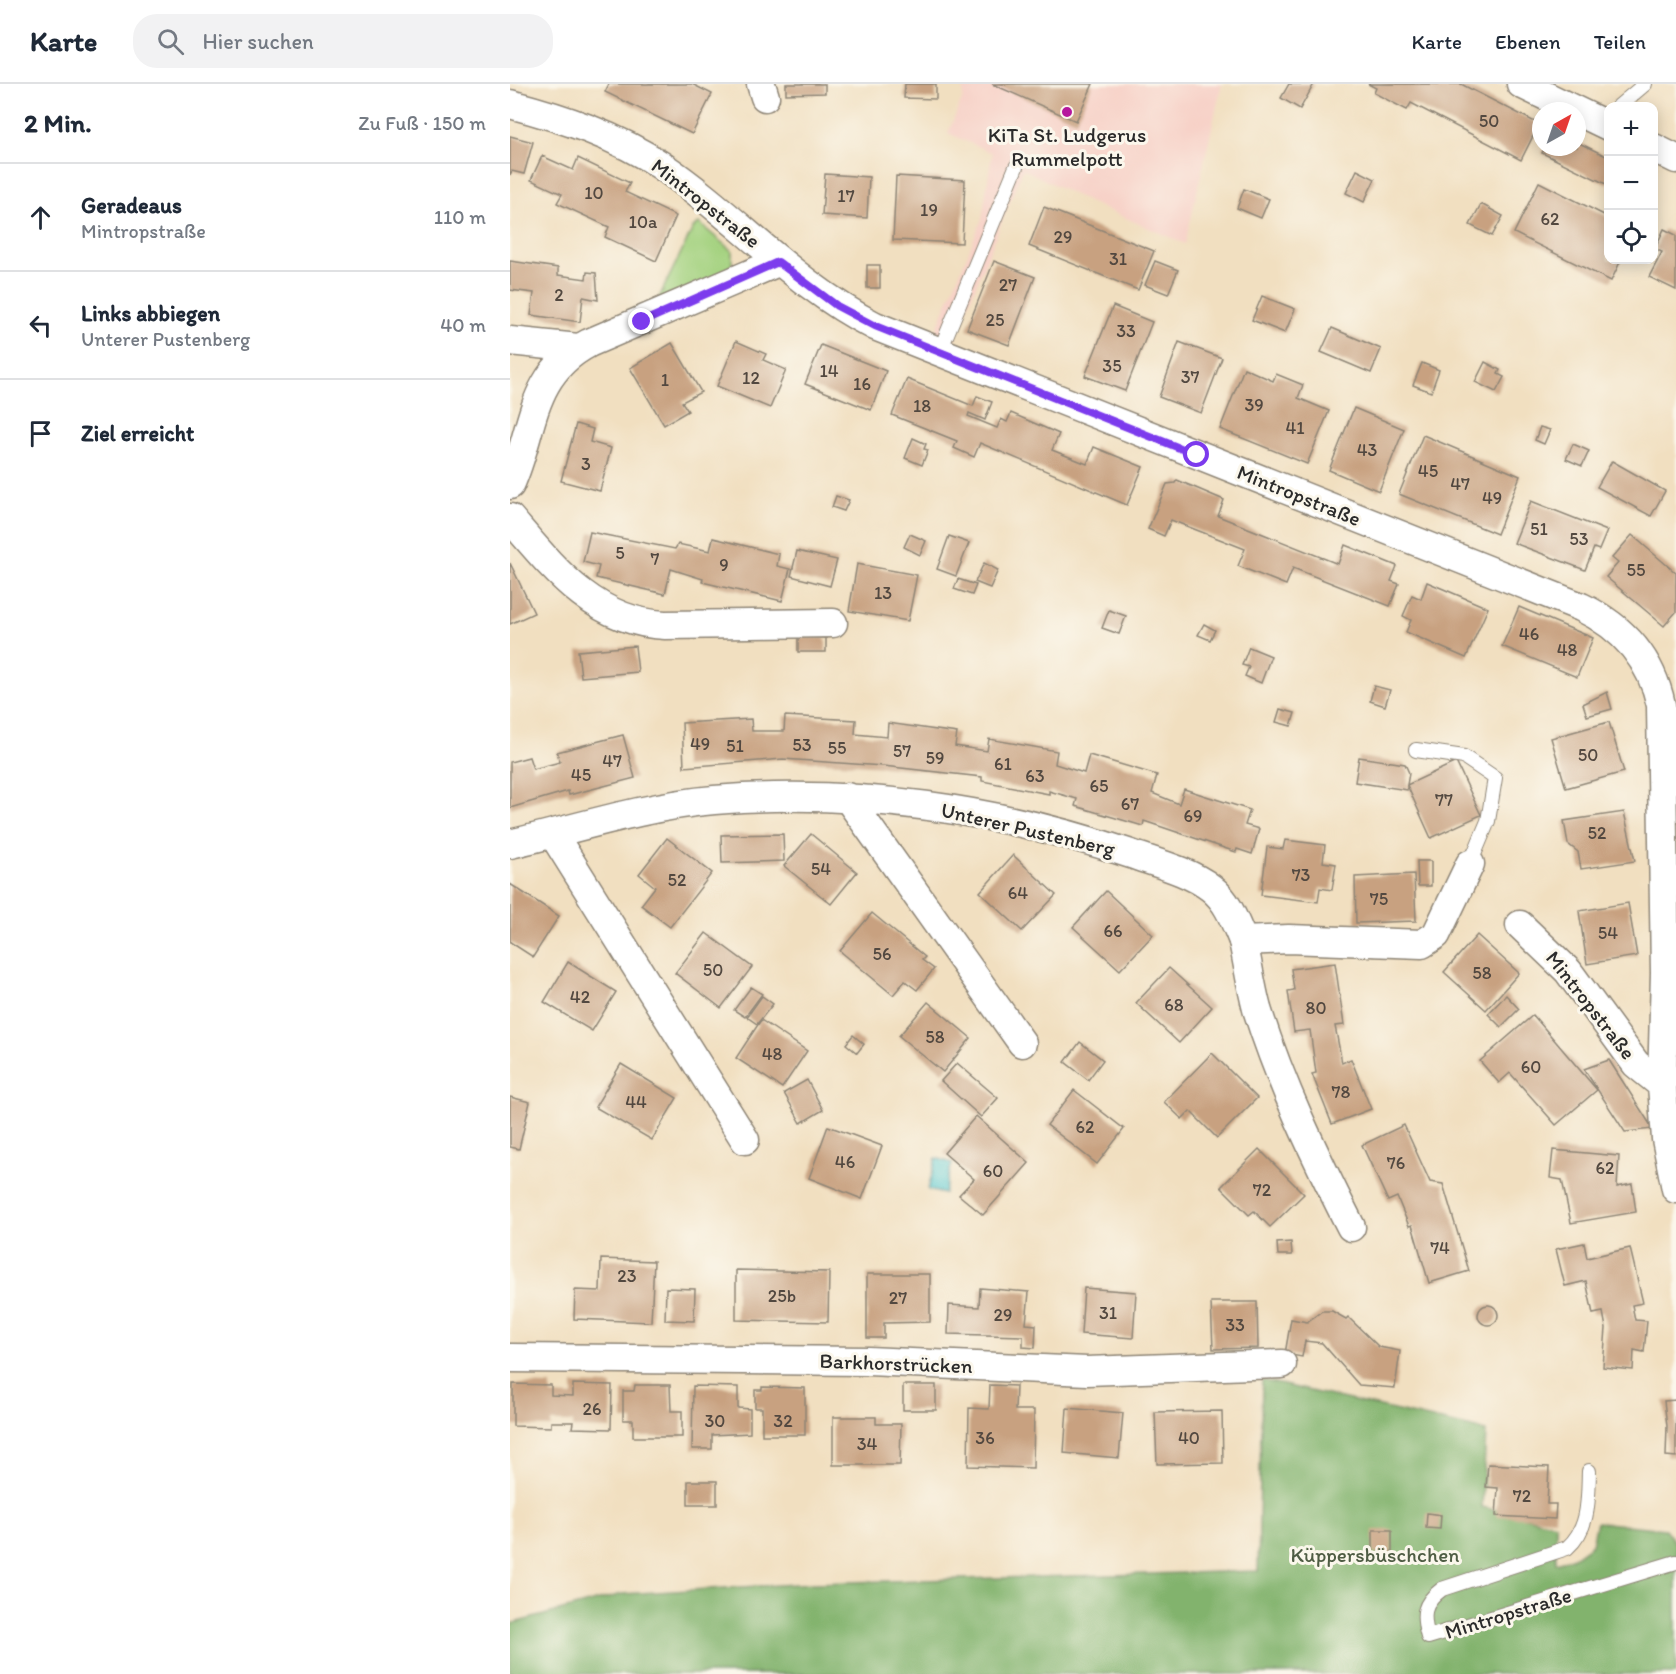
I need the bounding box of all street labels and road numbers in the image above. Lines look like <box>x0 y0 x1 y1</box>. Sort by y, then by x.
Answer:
street label: Mintropstraße <box>647 153 765 253</box>
street label: Mintropstraße <box>1234 459 1364 531</box>
street label: Unterer Pustenberg <box>939 797 1118 861</box>
street label: Mintropstraße <box>1541 946 1641 1064</box>
street label: Barkhorstrücken <box>819 1348 973 1378</box>
street label: Mintropstraße <box>1442 1582 1574 1644</box>

